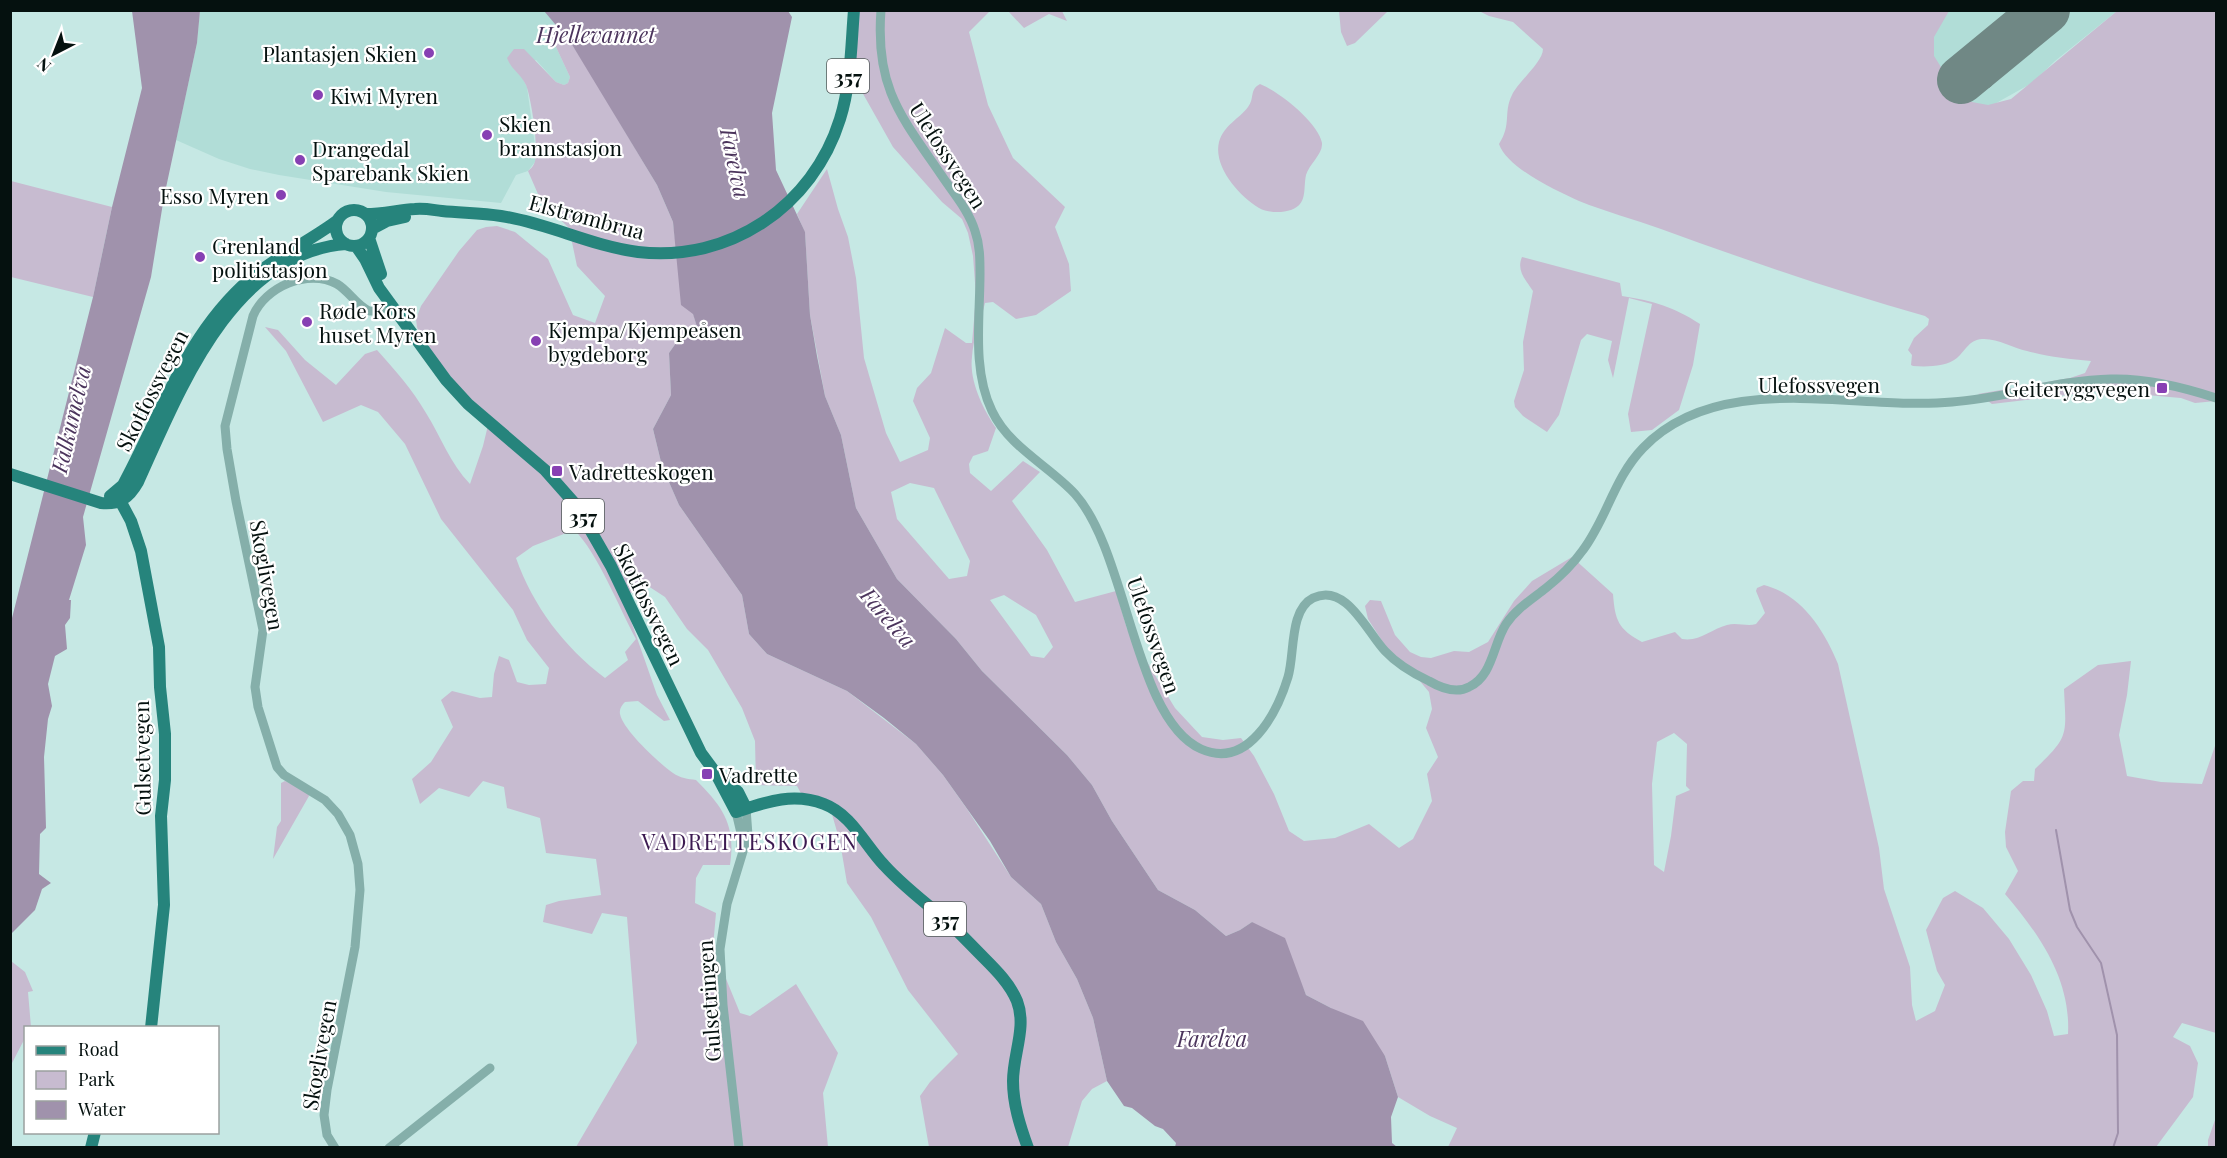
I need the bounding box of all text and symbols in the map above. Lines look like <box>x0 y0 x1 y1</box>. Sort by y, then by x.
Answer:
water label: Hjellevannet <box>535 19 657 49</box>
north arrow <box>24 24 84 84</box>
place label: Plantasjen Skien <box>262 39 417 67</box>
marker: Plantasjen Skien <box>422 46 436 60</box>
text: N <box>32 54 55 77</box>
road number: 357 <box>827 59 869 93</box>
place label: Kiwi Myren <box>330 81 439 109</box>
marker: Kiwi Myren <box>311 88 325 102</box>
street label: Ulefossvegen <box>904 96 994 214</box>
place label: Skien brannstasjon <box>499 109 622 161</box>
water label: Farelva <box>714 124 758 201</box>
marker: Skien brannstasjon <box>480 128 494 142</box>
place label: Drangedal Sparebank Skien <box>312 134 470 186</box>
marker: Drangedal Sparebank Skien <box>293 153 307 167</box>
place label: Esso Myren <box>160 181 269 209</box>
street label: Elstrømbrua <box>526 187 648 245</box>
marker: Esso Myren <box>274 188 288 202</box>
place label: Grenland politistasjon <box>212 231 328 283</box>
marker: Grenland politistasjon <box>193 250 207 264</box>
place label: Røde Kors huset Myren <box>319 296 437 348</box>
marker: Røde Kors huset Myren <box>300 315 314 329</box>
place label: Kjempa/Kjempeåsen bygdeborg <box>548 315 742 367</box>
street label: Skotfossvegen <box>108 324 194 456</box>
marker: Kjempa/Kjempeåsen bygdeborg <box>529 334 543 348</box>
water label: Falkumelva <box>43 362 97 477</box>
street label: Ulefossvegen <box>1758 370 1880 398</box>
place label: Geiteryggvegen <box>2004 374 2150 402</box>
marker: Geiteryggvegen <box>2155 381 2169 395</box>
place label: Vadretteskogen <box>568 457 714 485</box>
marker: Vadretteskogen <box>550 464 564 478</box>
road number: 357 <box>562 499 604 533</box>
street label: Skoglivegen <box>245 518 292 633</box>
street label: Skotfossvegen <box>608 538 692 670</box>
street label: Ulefossvegen <box>1122 573 1188 698</box>
water label: Farelva <box>854 580 924 654</box>
street label: Gulsetvegen <box>126 700 156 816</box>
place label: Vadrette <box>718 760 798 788</box>
marker: Vadrette <box>700 767 714 781</box>
district label: VADRETTESKOGEN <box>641 826 858 856</box>
road number: 357 <box>924 902 966 936</box>
street label: Gulsetringen <box>690 939 726 1063</box>
street label: Skoglivegen <box>295 997 342 1112</box>
water label: Farelva <box>1176 1023 1247 1053</box>
legend <box>24 1026 219 1134</box>
text: Road <box>78 1037 119 1061</box>
text: Park <box>78 1067 115 1091</box>
text: Water <box>77 1097 126 1121</box>

